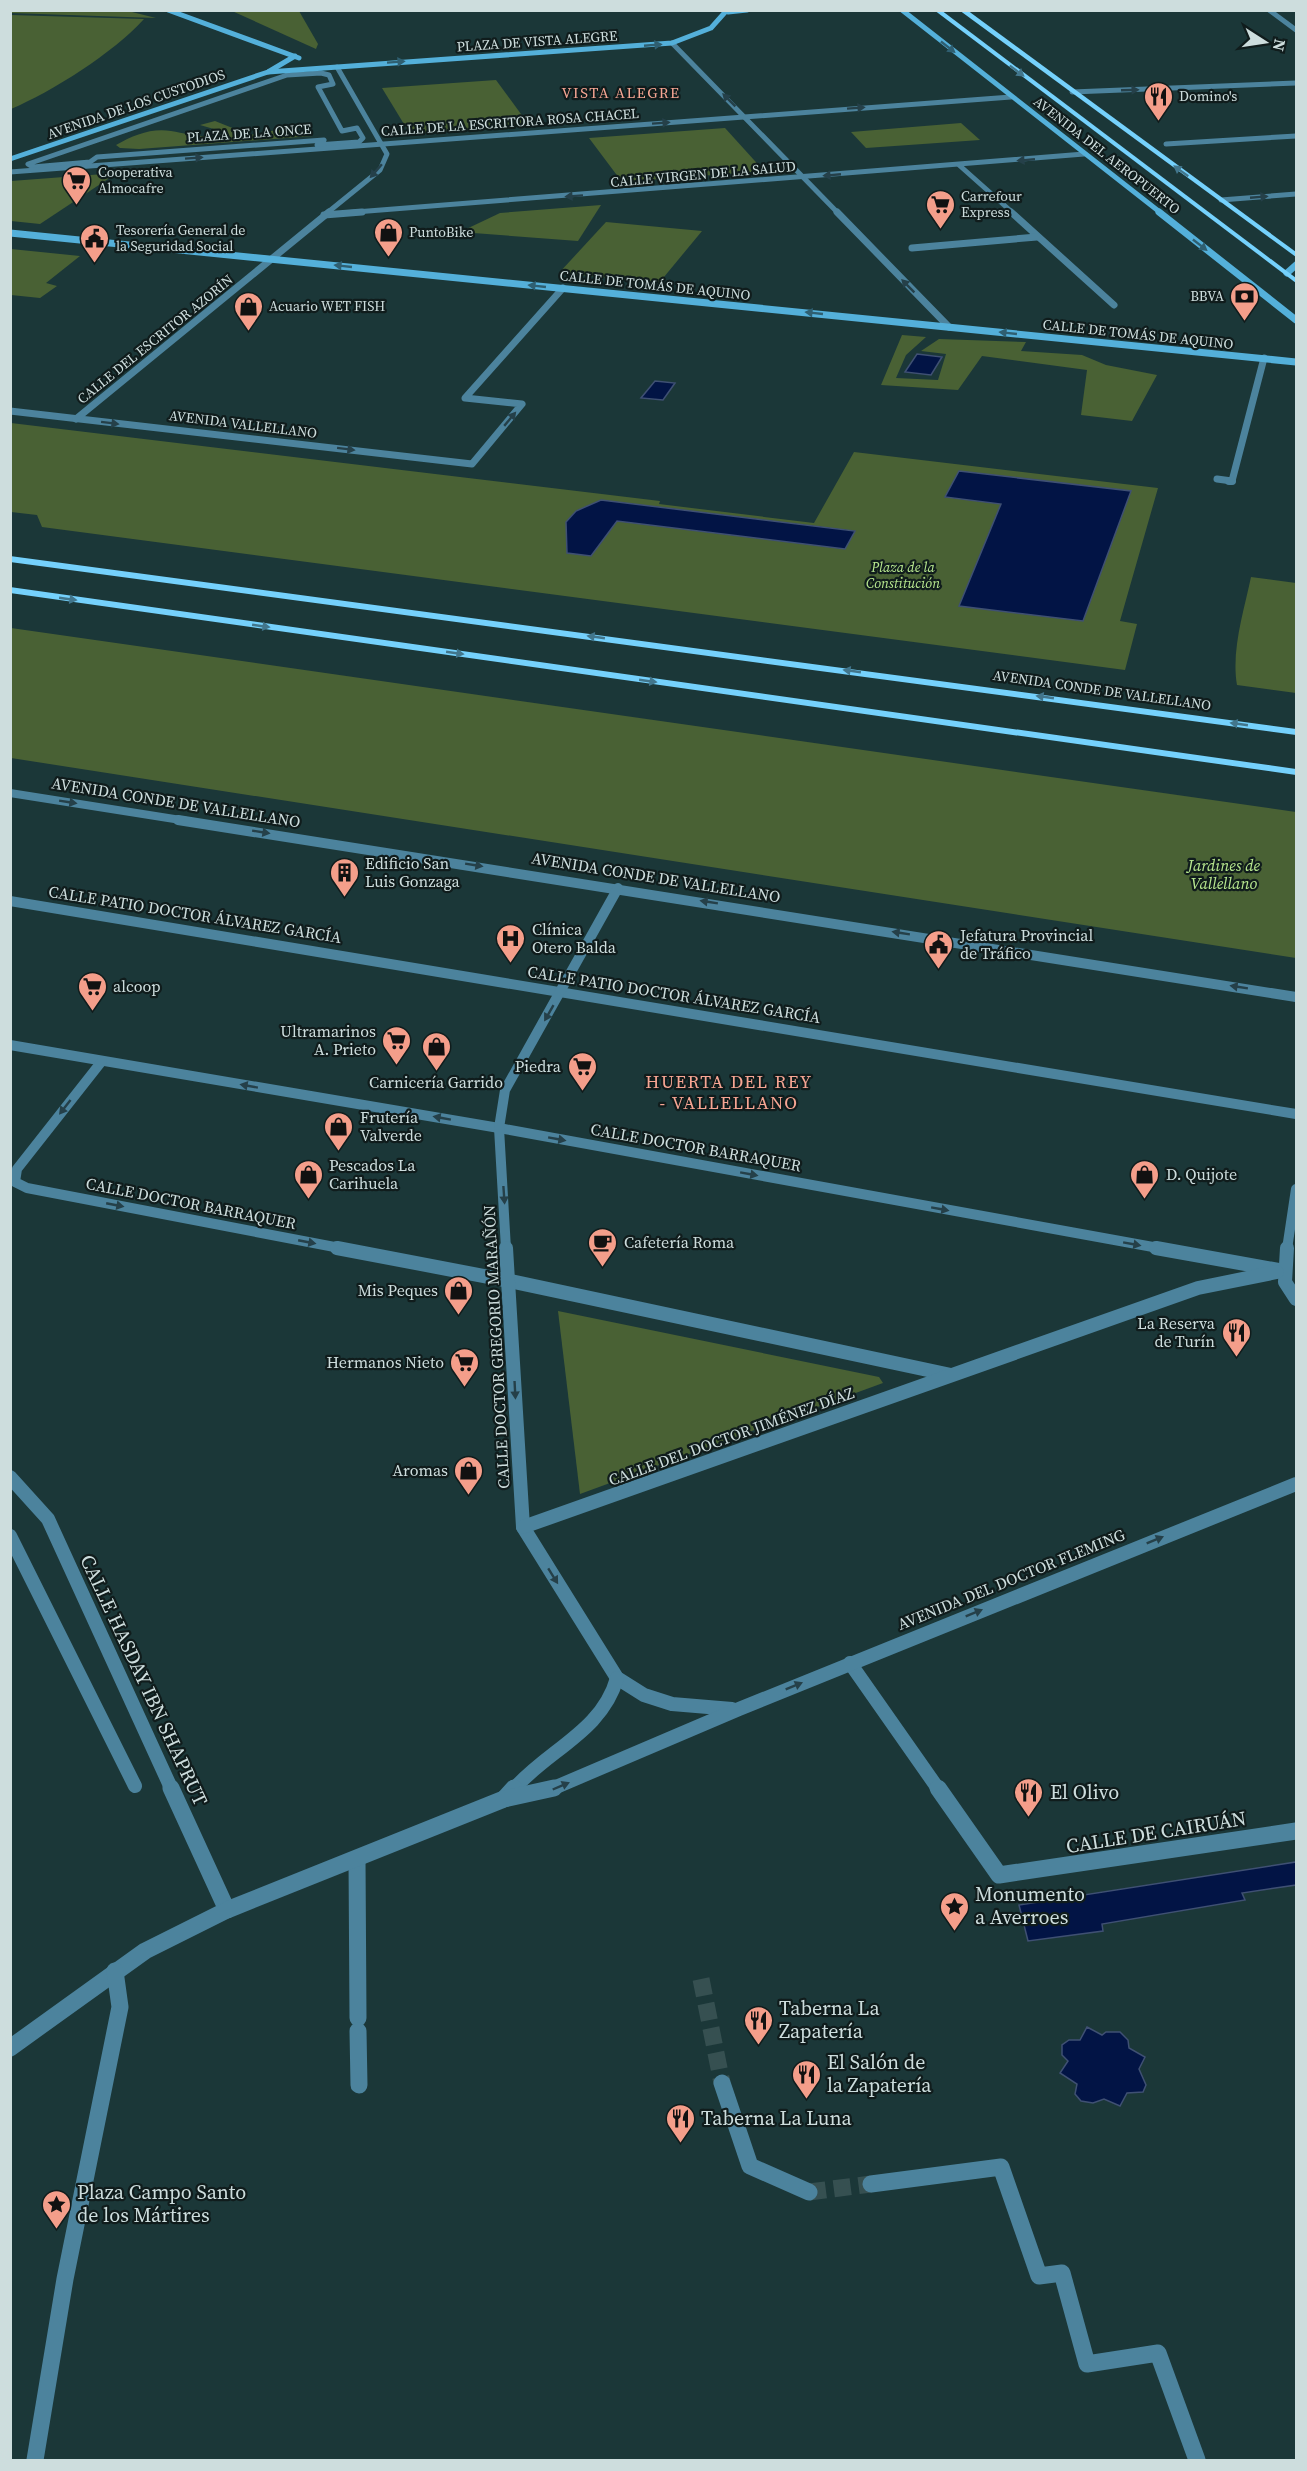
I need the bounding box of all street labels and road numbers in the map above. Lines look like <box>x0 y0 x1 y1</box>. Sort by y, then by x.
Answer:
street label: PLAZA DE VISTA ALEGRE <box>456 25 618 57</box>
street label: AVENIDA DE LOS CUSTODIOS <box>44 64 228 144</box>
street label: AVENIDA DEL AEROPUERTO <box>1029 91 1185 219</box>
street label: CALLE DE LA ESCRITORA ROSA CHACEL <box>380 103 640 141</box>
street label: PLAZA DE LA ONCE <box>186 119 312 147</box>
street label: CALLE VIRGEN DE LA SALUD <box>610 156 797 192</box>
street label: CALLE DE TOMÁS DE AQUINO <box>559 265 751 305</box>
street label: CALLE DEL ESCRITOR AZORÍN <box>73 270 237 408</box>
street label: CALLE DE TOMÁS DE AQUINO <box>1042 314 1234 354</box>
street label: AVENIDA VALLELLANO <box>168 405 318 443</box>
street label: AVENIDA CONDE DE VALLELLANO <box>992 665 1212 715</box>
street label: AVENIDA CONDE DE VALLELLANO <box>50 771 302 833</box>
street label: AVENIDA CONDE DE VALLELLANO <box>530 846 782 908</box>
street label: CALLE PATIO DOCTOR ÁLVAREZ GARCÍA <box>47 880 343 948</box>
street label: CALLE PATIO DOCTOR ÁLVAREZ GARCÍA <box>526 960 822 1028</box>
street label: CALLE DOCTOR BARRAQUER <box>589 1118 804 1176</box>
street label: CALLE DOCTOR BARRAQUER <box>84 1172 298 1234</box>
street label: CALLE DOCTOR GREGORIO MARAÑÓN <box>478 1204 514 1489</box>
street label: CALLE DEL DOCTOR JIMÉNEZ DÍAZ <box>605 1381 857 1491</box>
street label: AVENIDA DEL DOCTOR FLEMING <box>894 1523 1128 1635</box>
street label: CALLE HASDAY IBN SHAPRUT <box>73 1550 215 1810</box>
street label: CALLE DE CAIRUÁN <box>1064 1804 1248 1860</box>

